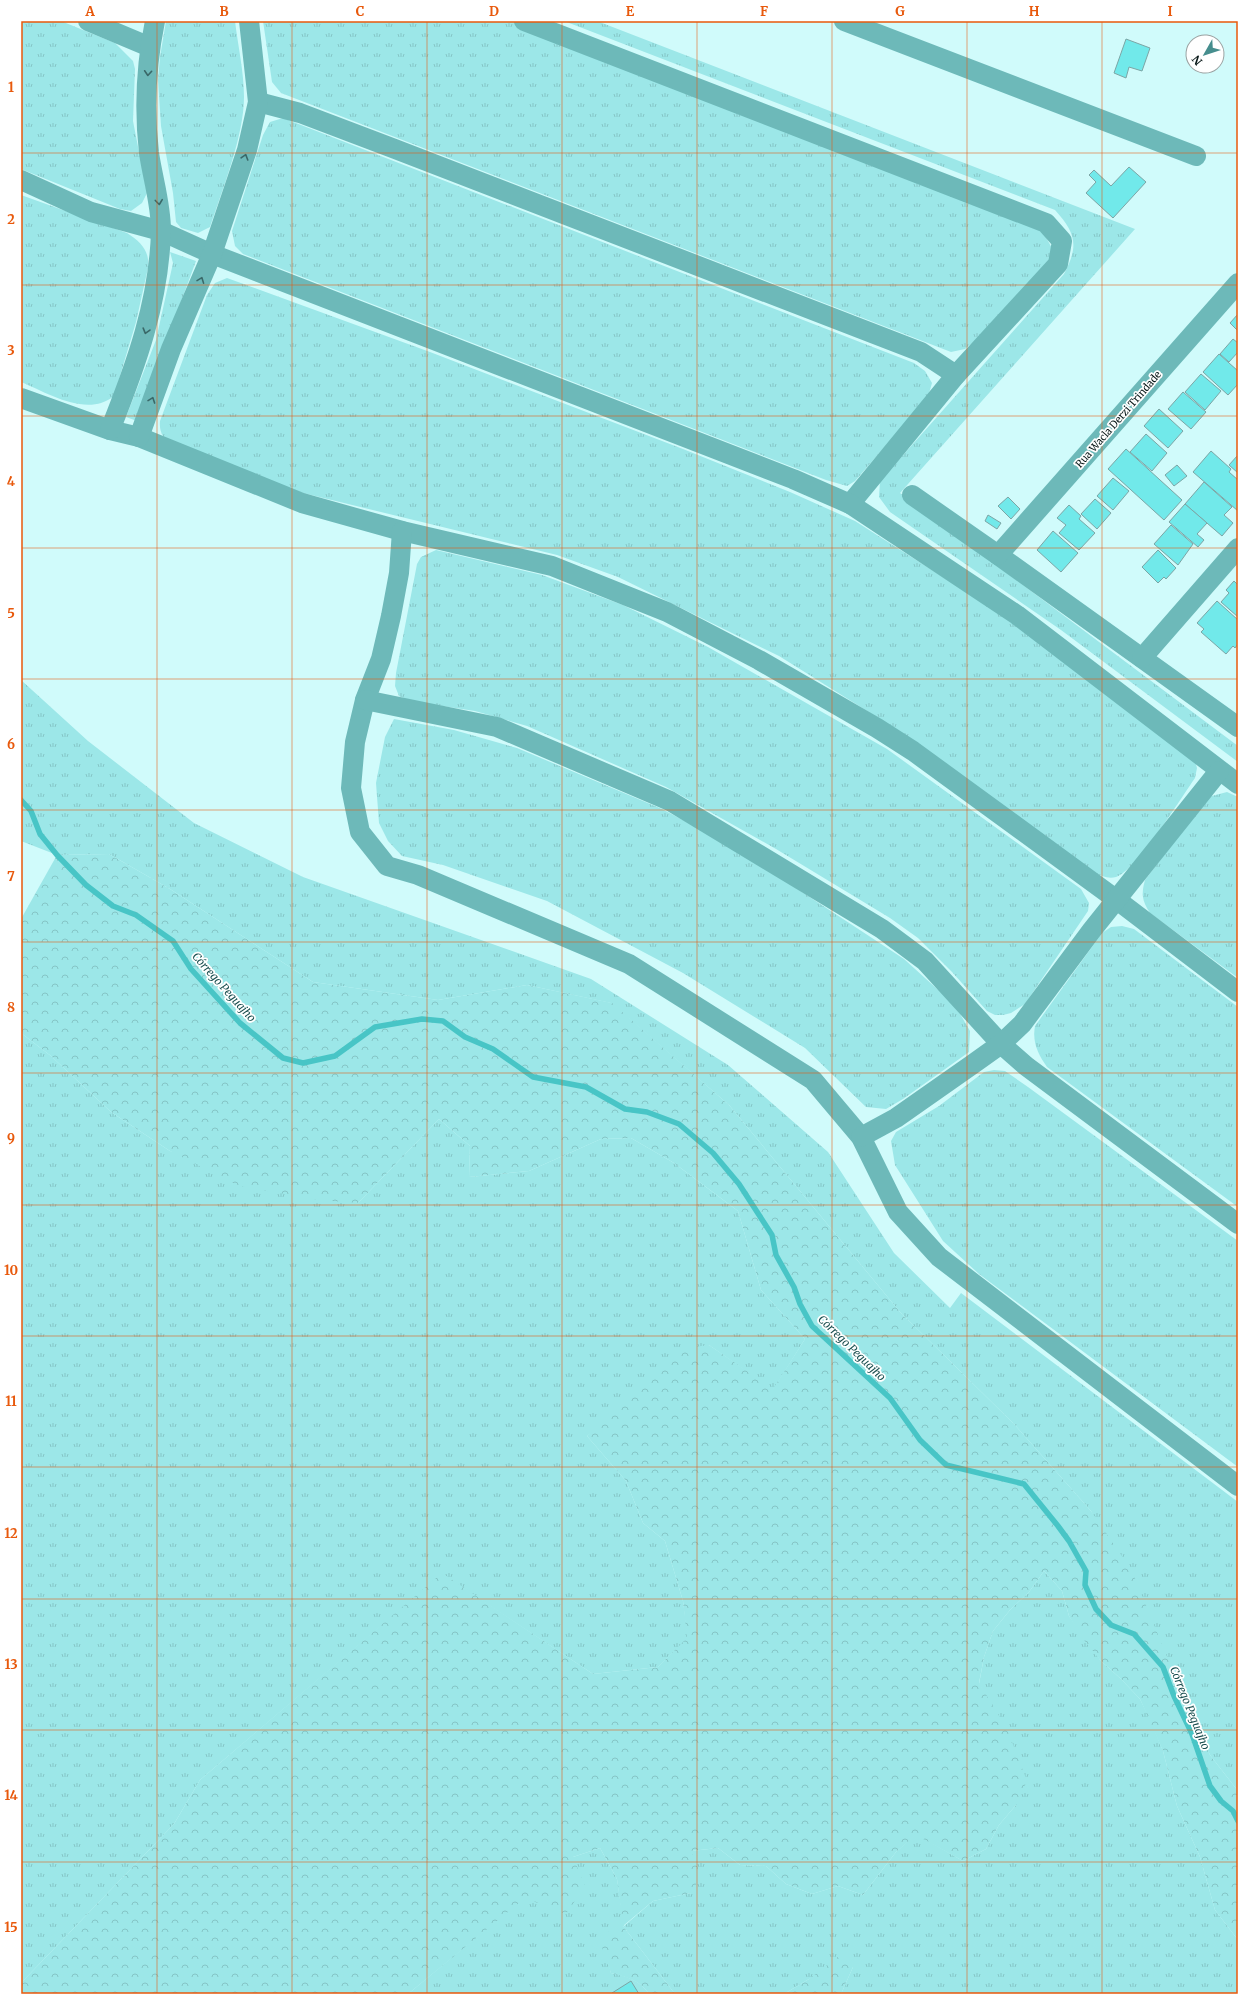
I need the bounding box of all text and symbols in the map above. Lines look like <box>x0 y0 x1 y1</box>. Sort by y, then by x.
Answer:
text: A <box>84 3 95 20</box>
text: B <box>219 3 229 20</box>
text: C <box>356 3 365 20</box>
text: D <box>489 3 499 20</box>
text: E <box>626 3 635 20</box>
text: F <box>760 3 768 20</box>
text: G <box>895 3 905 20</box>
text: H <box>1029 3 1040 20</box>
text: I <box>1167 3 1173 20</box>
north arrow <box>1185 34 1225 74</box>
text: N <box>1189 52 1205 68</box>
one-way arrow <box>143 70 152 76</box>
text: 1 <box>8 79 14 96</box>
one-way arrow <box>240 154 248 161</box>
one-way arrow <box>154 199 163 205</box>
text: 2 <box>7 211 15 228</box>
one-way arrow <box>197 277 205 284</box>
one-way arrow <box>142 327 151 334</box>
text: 3 <box>7 342 15 359</box>
street label: Rua Wacla Derzi Trindade <box>1073 368 1164 470</box>
one-way arrow <box>148 397 156 404</box>
text: 4 <box>7 473 16 490</box>
text: 5 <box>7 605 15 622</box>
text: 6 <box>7 736 15 753</box>
text: 7 <box>7 868 15 885</box>
water label: Córrego Peguajho <box>189 949 259 1025</box>
text: 8 <box>7 999 15 1016</box>
text: 9 <box>7 1130 15 1147</box>
text: 10 <box>4 1262 18 1279</box>
water label: Córrego Peguajho <box>815 1312 889 1384</box>
text: 11 <box>5 1393 17 1410</box>
text: 12 <box>4 1525 18 1542</box>
text: 13 <box>4 1656 18 1673</box>
water label: Córrego Peguajho <box>1167 1664 1213 1752</box>
text: 14 <box>4 1787 19 1804</box>
text: 15 <box>4 1919 18 1936</box>

